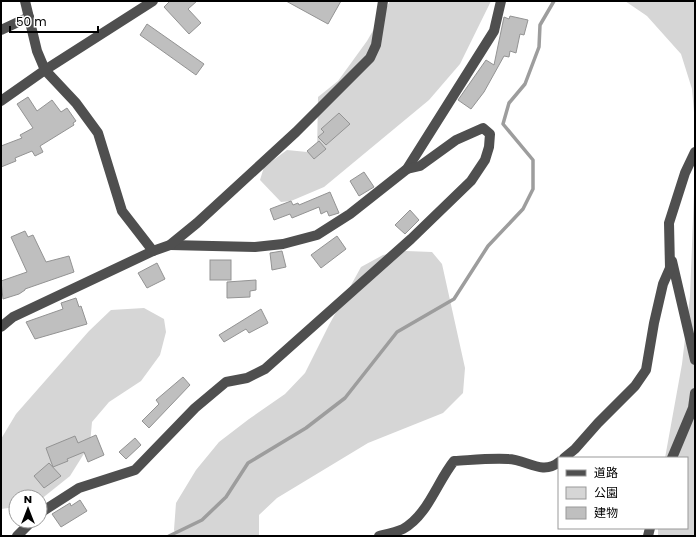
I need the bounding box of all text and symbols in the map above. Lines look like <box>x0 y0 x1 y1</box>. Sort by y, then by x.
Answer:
scale bar <box>10 8 98 34</box>
text: 50 m <box>16 13 47 30</box>
legend <box>558 457 688 529</box>
text: 道路 <box>594 464 618 481</box>
text: 公園 <box>594 484 618 501</box>
north arrow <box>8 489 48 529</box>
text: N <box>24 491 32 507</box>
text: 建物 <box>594 504 618 521</box>

